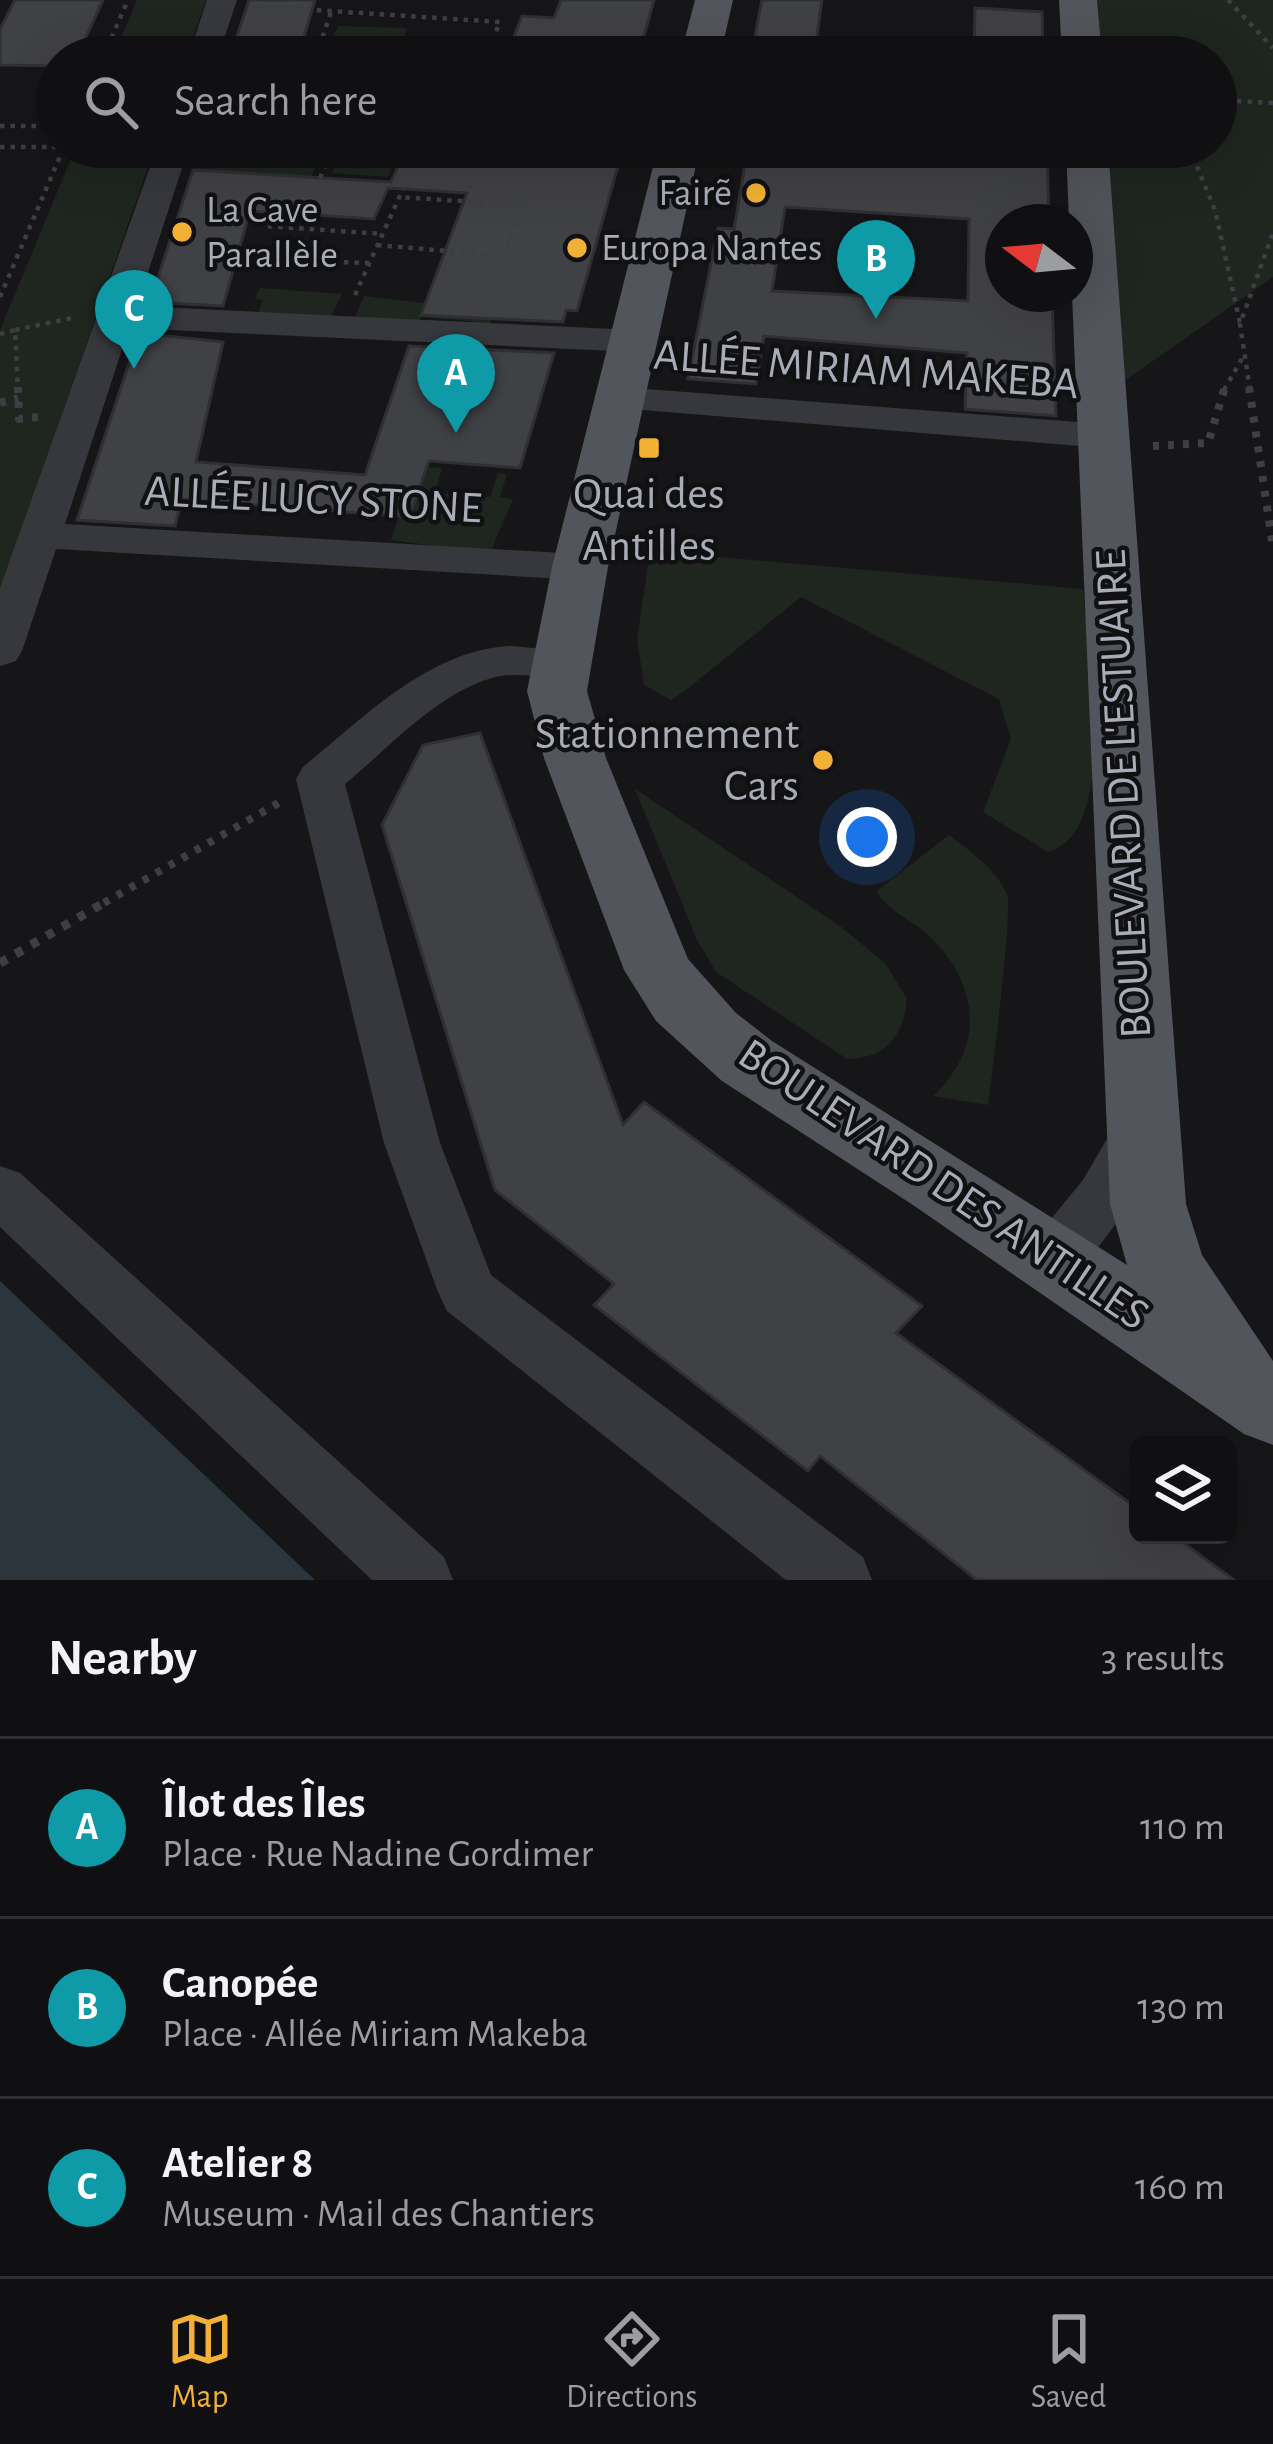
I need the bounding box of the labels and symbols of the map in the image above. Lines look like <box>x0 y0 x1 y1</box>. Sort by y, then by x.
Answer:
place label: Fair~e <box>658 174 732 213</box>
marker: Fair~e <box>743 180 769 206</box>
place label: La Cave Parallèle <box>206 191 338 275</box>
north arrow <box>985 204 1093 312</box>
marker: La Cave Parallèle <box>169 219 195 245</box>
pin: B <box>837 220 915 319</box>
place label: Europa Nantes <box>601 229 822 268</box>
marker: Europa Nantes <box>564 235 590 261</box>
pin: C <box>95 270 173 369</box>
street label: ALLÉE MIRIAM MAKEBA <box>652 329 1080 407</box>
pin: A <box>417 334 495 433</box>
marker: Quai des Antilles <box>636 435 662 461</box>
street label: ALLÉE LUCY STONE <box>143 465 483 531</box>
place label: Quai des Antilles <box>573 472 725 569</box>
street label: BOULEVARD DE L'ESTUAIRE <box>1089 548 1159 1040</box>
place label: Stationnement Cars <box>535 712 799 809</box>
marker: Stationnement Cars <box>810 747 836 773</box>
your location <box>837 807 897 867</box>
street label: BOULEVARD DES ANTILLES <box>730 1031 1156 1339</box>

